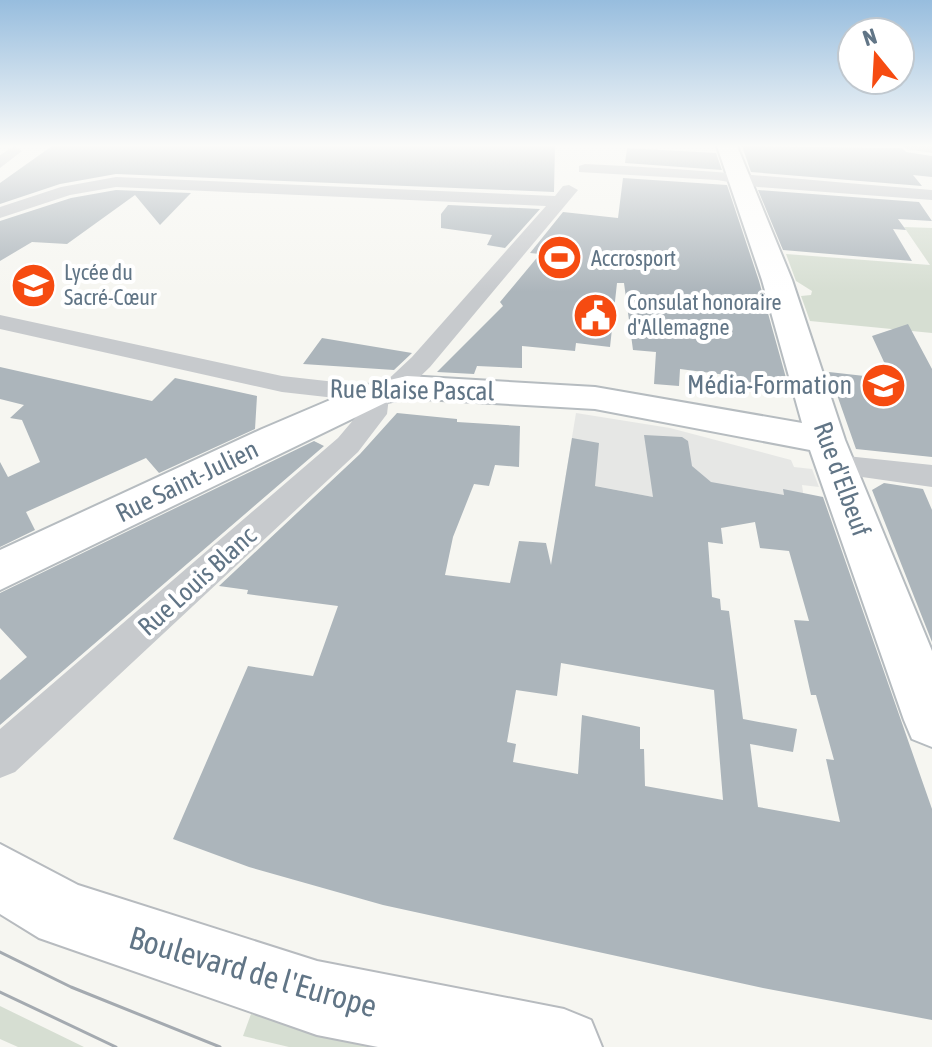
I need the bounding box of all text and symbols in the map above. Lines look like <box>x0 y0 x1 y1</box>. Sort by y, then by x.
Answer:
north arrow <box>836 16 916 96</box>
text: N <box>860 23 880 51</box>
sports icon: Accrosport <box>536 234 584 282</box>
place label: Accrosport <box>591 245 676 271</box>
place label: Lycée du Sacré-Cœur <box>64 259 157 310</box>
school or university icon: Lycée du Sacré-Cœur <box>9 261 57 309</box>
place label: Consulat honoraire d'Allemagne <box>627 289 782 340</box>
public building icon: Consulat honoraire d'Allemagne <box>572 291 620 339</box>
school or university icon: Média-Formation <box>859 361 907 409</box>
place label: Média-Formation <box>687 370 852 400</box>
street label: Rue Blaise Pascal <box>329 374 495 406</box>
street label: Rue d'Elbeuf <box>807 418 877 540</box>
street label: Rue Saint-Julien <box>111 434 263 528</box>
street label: Rue Louis Blanc <box>132 520 262 642</box>
street label: Boulevard de l'Europe <box>125 918 381 1025</box>

